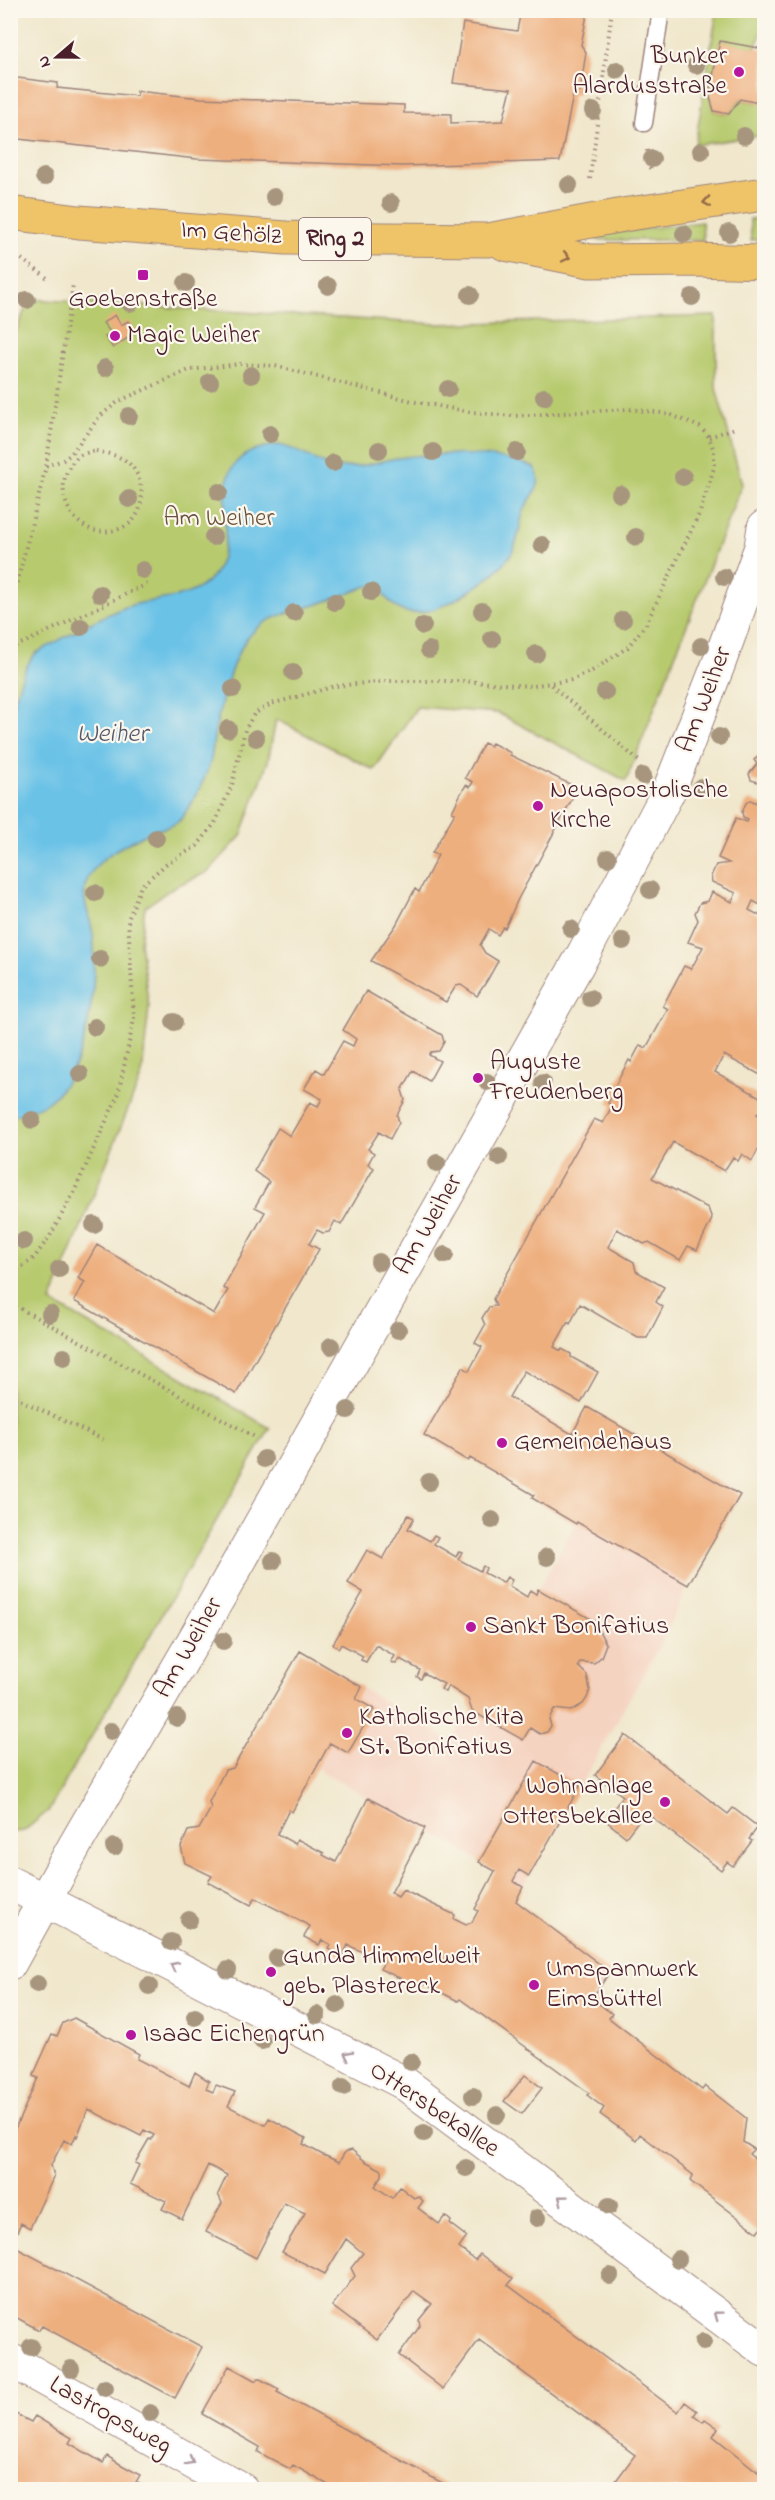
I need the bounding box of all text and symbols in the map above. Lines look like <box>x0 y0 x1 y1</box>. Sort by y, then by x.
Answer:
north arrow <box>27 27 87 87</box>
place label: Bunker Alardusstraße <box>573 38 728 106</box>
text: N <box>32 52 58 71</box>
marker: Bunker Alardusstraße <box>732 65 746 79</box>
one-way arrow <box>702 195 712 208</box>
street label: Im Gehölz <box>179 212 283 256</box>
road number: Ring 2 <box>299 218 371 260</box>
one-way arrow <box>561 249 571 262</box>
marker: Goebenstraße <box>136 268 150 282</box>
place label: Goebenstraße <box>69 281 218 319</box>
place label: Magic Weiher <box>127 317 261 355</box>
marker: Magic Weiher <box>108 329 122 343</box>
park label: Am Weiher <box>163 500 276 538</box>
street label: Am Weiher <box>667 640 743 759</box>
water label: Weiher <box>76 715 151 754</box>
place label: Neuapostolische Kirche <box>550 772 729 840</box>
marker: Neuapostolische Kirche <box>531 799 545 813</box>
place label: Auguste Freudenberg <box>489 1044 623 1112</box>
marker: Auguste Freudenberg <box>471 1071 485 1085</box>
street label: Am Weiher <box>385 1167 474 1283</box>
place label: Gemeindehaus <box>514 1424 672 1462</box>
marker: Gemeindehaus <box>495 1436 509 1450</box>
street label: Am Weiher <box>145 1590 234 1706</box>
place label: Sankt Bonifatius <box>483 1608 669 1646</box>
marker: Sankt Bonifatius <box>464 1620 478 1634</box>
place label: Katholische Kita St. Bonifatius <box>359 1699 524 1767</box>
marker: Katholische Kita St. Bonifatius <box>340 1726 354 1740</box>
place label: Wohnanlage Ottersbekallee <box>503 1768 653 1836</box>
marker: Wohnanlage Ottersbekallee <box>658 1795 672 1809</box>
place label: Gunda Himmelweit geb. Plastereck <box>282 1938 481 2006</box>
place label: Umspannwerk Eimsbüttel <box>546 1951 698 2019</box>
one-way arrow <box>170 1962 181 1973</box>
marker: Gunda Himmelweit geb. Plastereck <box>264 1965 278 1979</box>
marker: Umspannwerk Eimsbüttel <box>527 1978 541 1992</box>
place label: Isaac Eichengrün <box>143 2016 325 2054</box>
marker: Isaac Eichengrün <box>124 2028 138 2042</box>
one-way arrow <box>344 2050 355 2062</box>
street label: Ottersbekallee <box>361 2052 507 2168</box>
one-way arrow <box>557 2195 568 2206</box>
one-way arrow <box>713 2312 724 2323</box>
street label: Lastropsweg <box>42 2367 178 2465</box>
one-way arrow <box>184 2453 194 2465</box>

